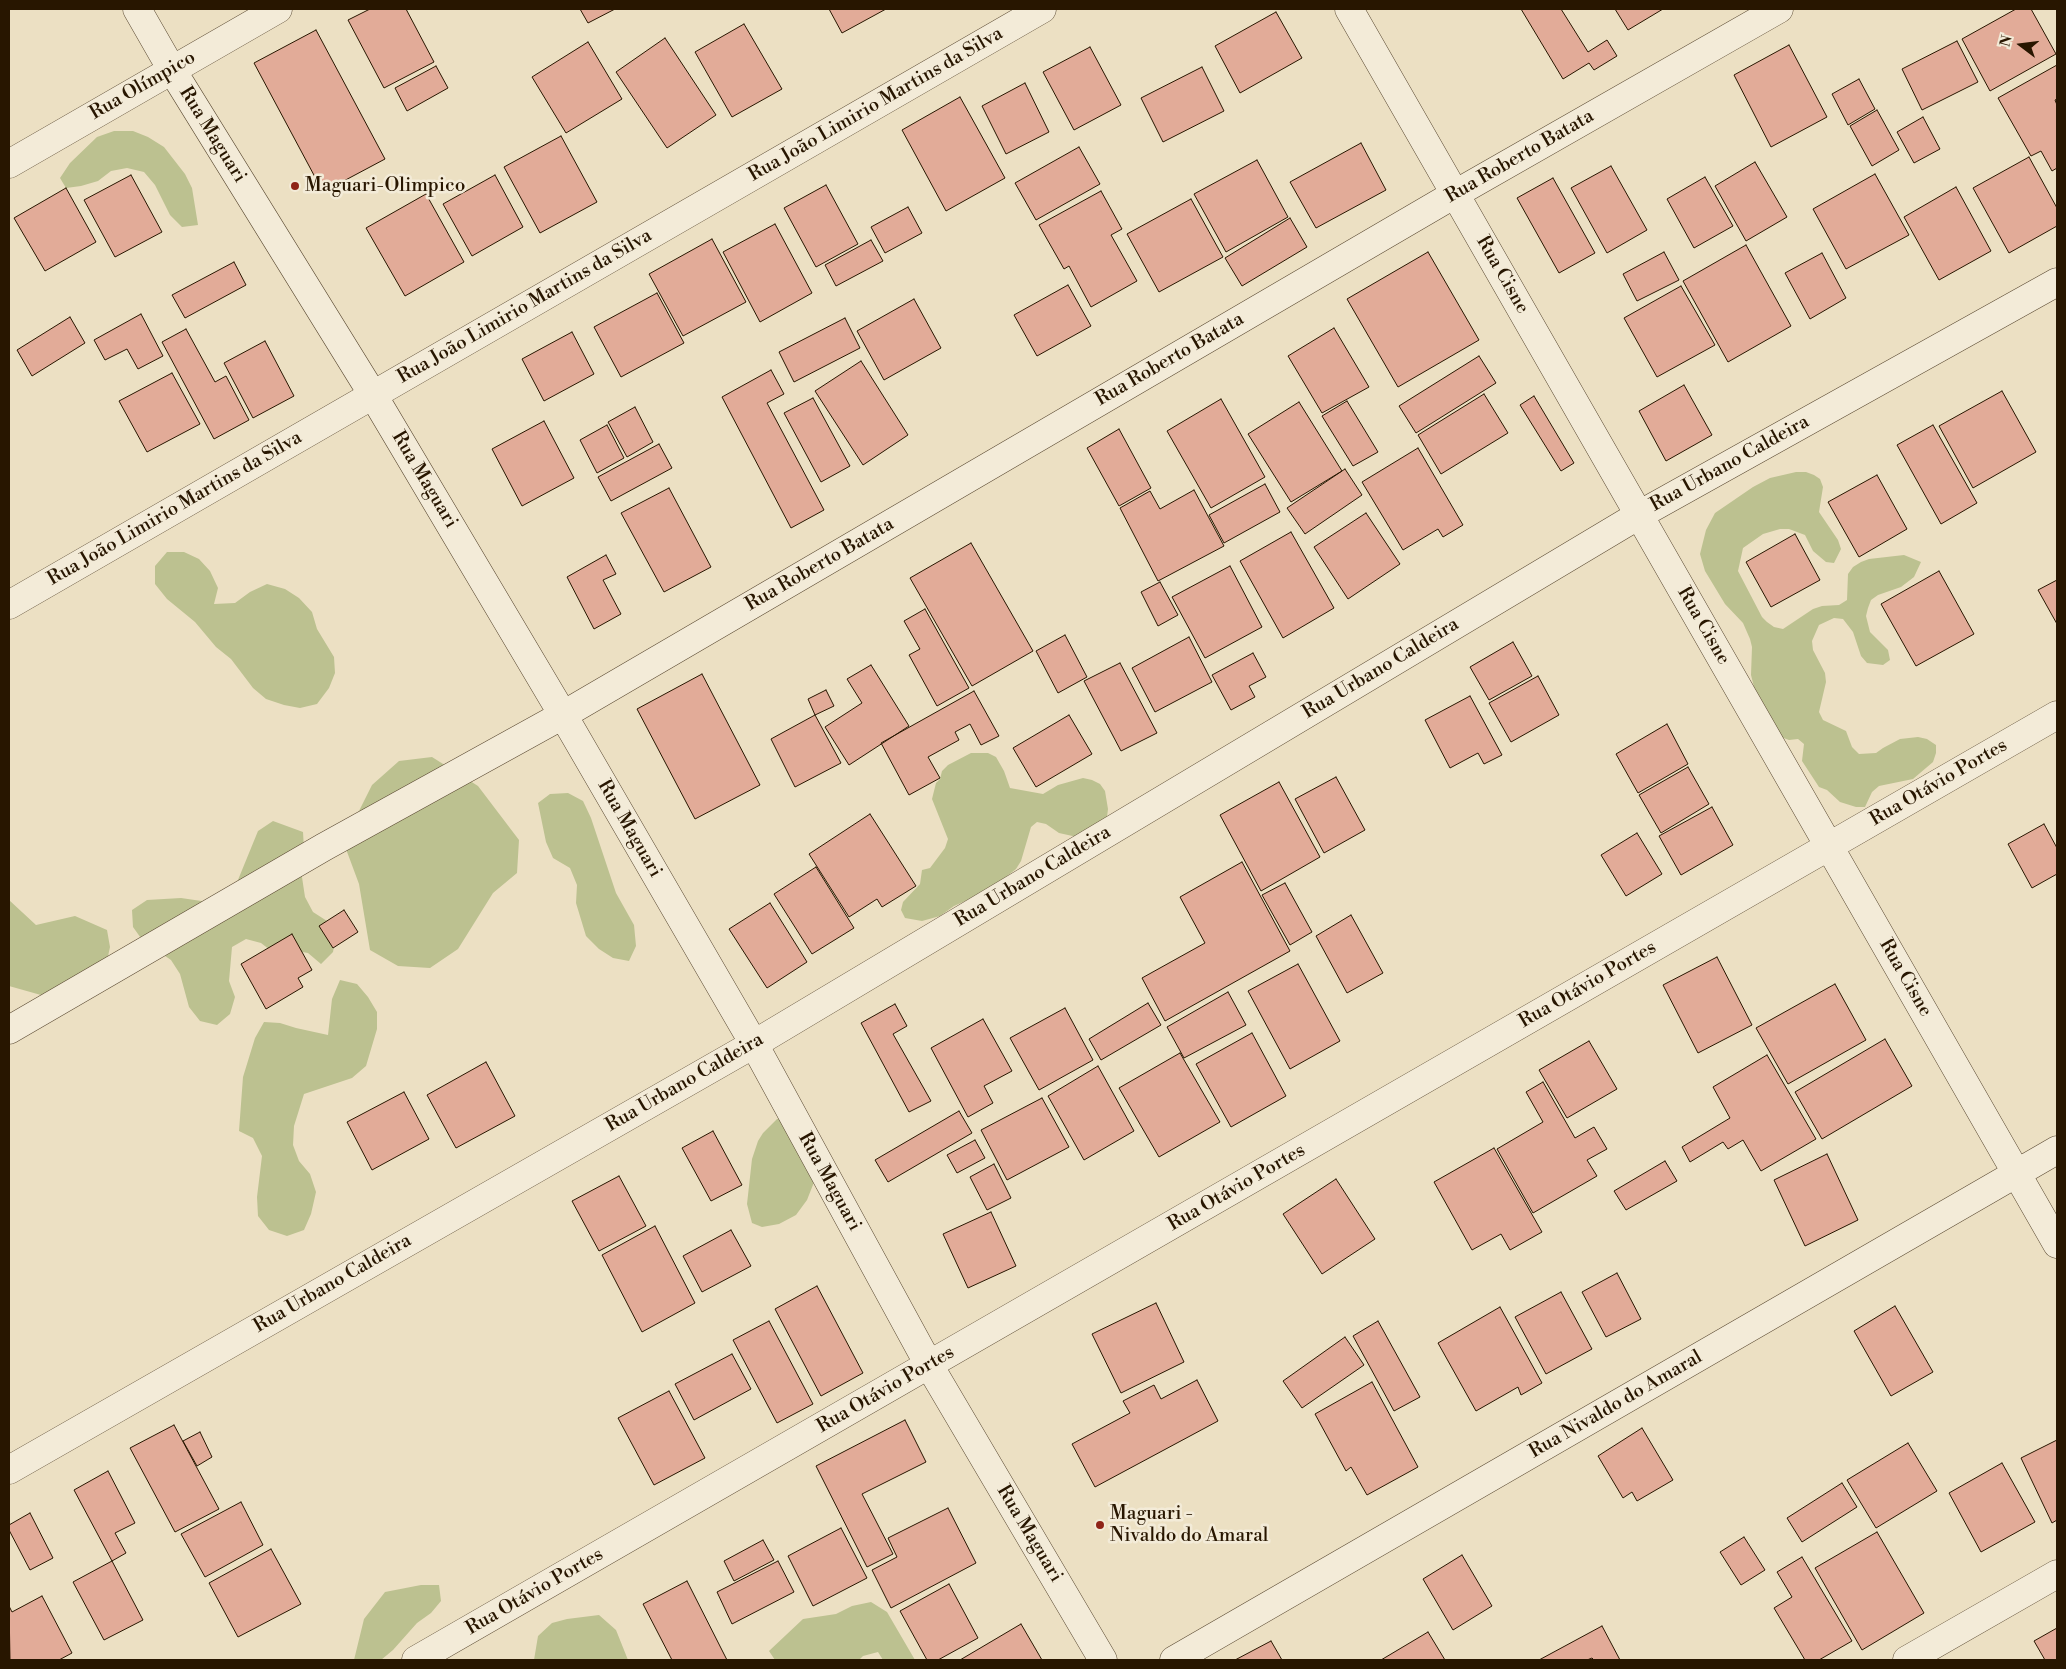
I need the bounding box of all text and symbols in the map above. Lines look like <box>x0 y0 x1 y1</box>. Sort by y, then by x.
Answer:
north arrow <box>1996 20 2046 70</box>
street label: Rua João Limirio Martins da Silva <box>745 23 1007 187</box>
text: N <box>1996 33 2017 49</box>
street label: Rua Olímpico <box>86 47 200 125</box>
street label: Rua Maguari <box>173 83 251 187</box>
street label: Rua Roberto Batata <box>1442 105 1598 209</box>
place label: Maguari-Olimpico <box>305 175 465 197</box>
marker: Maguari-Olimpico <box>289 180 301 192</box>
street label: Rua João Limirio Martins da Silva <box>394 225 656 389</box>
street label: Rua Cisne <box>1471 232 1533 318</box>
street label: Rua Roberto Batata <box>1092 308 1248 412</box>
street label: Rua Urbano Caldeira <box>1647 411 1813 517</box>
street label: Rua João Limirio Martins da Silva <box>44 427 306 591</box>
street label: Rua Maguari <box>386 427 462 533</box>
street label: Rua Roberto Batata <box>742 513 898 617</box>
street label: Rua Cisne <box>1672 583 1734 669</box>
street label: Rua Urbano Caldeira <box>1299 613 1463 725</box>
street label: Rua Otávio Portes <box>1866 734 2012 832</box>
street label: Rua Maguari <box>592 776 666 882</box>
street label: Rua Urbano Caldeira <box>951 821 1115 933</box>
street label: Rua Cisne <box>1874 935 1936 1021</box>
street label: Rua Otávio Portes <box>1515 936 1661 1034</box>
street label: Rua Urbano Caldeira <box>602 1029 768 1137</box>
street label: Rua Maguari <box>793 1129 865 1235</box>
street label: Rua Otávio Portes <box>1164 1139 1310 1237</box>
street label: Rua Urbano Caldeira <box>250 1230 416 1338</box>
street label: Rua Otávio Portes <box>813 1341 959 1439</box>
street label: Rua Nivaldo do Amaral <box>1525 1346 1707 1464</box>
street label: Rua Maguari <box>991 1481 1067 1587</box>
place label: Maguari - Nivaldo do Amaral <box>1110 1503 1268 1547</box>
marker: Maguari - Nivaldo do Amaral <box>1094 1519 1106 1531</box>
street label: Rua Otávio Portes <box>462 1543 608 1641</box>

